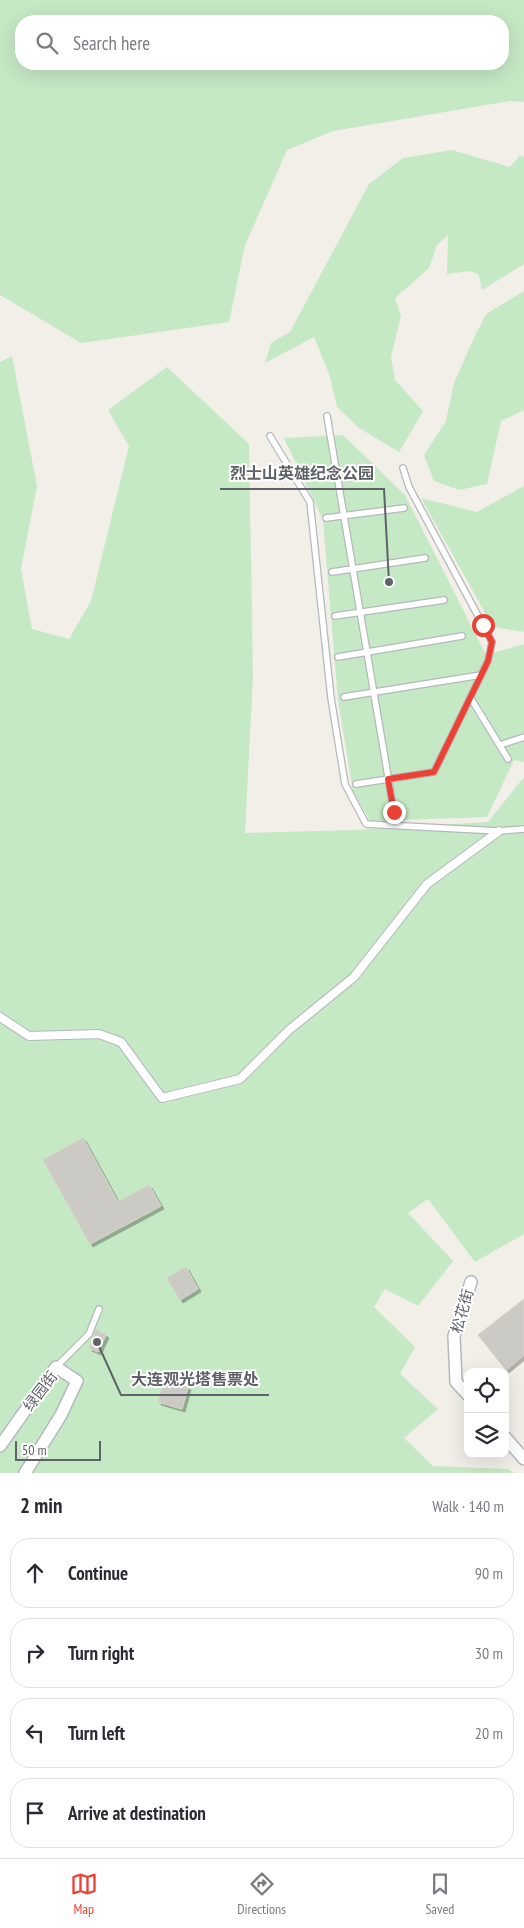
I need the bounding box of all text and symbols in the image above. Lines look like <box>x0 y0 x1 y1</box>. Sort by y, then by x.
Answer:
search box <box>15 15 509 70</box>
icon: search <box>33 29 61 57</box>
text: Search here <box>73 31 150 55</box>
callout: 烈士山英雄纪念公园 <box>220 458 384 489</box>
text: 烈士山英雄纪念公园 <box>230 463 374 483</box>
route start <box>472 614 495 637</box>
route end <box>383 801 406 824</box>
street label: 松花街 <box>447 1287 477 1335</box>
callout: 大连观光塔售票处 <box>121 1364 269 1395</box>
street label: 绿园街 <box>19 1367 61 1415</box>
map controls <box>464 1368 509 1458</box>
button: locate <box>464 1368 509 1413</box>
text: 大连观光塔售票处 <box>131 1369 259 1389</box>
button: layers <box>464 1413 509 1458</box>
scale bar <box>15 1438 101 1461</box>
text: 50 m <box>22 1441 47 1459</box>
text: 2 min <box>20 1492 62 1519</box>
text: Walk · 140 m <box>432 1496 504 1516</box>
icon: ahead <box>21 1559 49 1587</box>
text: Continue <box>68 1561 128 1585</box>
text: 90 m <box>475 1563 503 1583</box>
icon: right <box>21 1639 49 1667</box>
text: Turn right <box>68 1641 134 1665</box>
text: 30 m <box>475 1643 503 1663</box>
icon: left <box>21 1719 49 1747</box>
text: Turn left <box>68 1721 125 1745</box>
text: 20 m <box>475 1723 503 1743</box>
icon: arrive <box>21 1799 49 1827</box>
text: Arrive at destination <box>68 1801 206 1825</box>
tab: Map <box>70 1870 98 1918</box>
tab: Directions <box>237 1870 286 1918</box>
tab: Saved <box>425 1870 454 1918</box>

